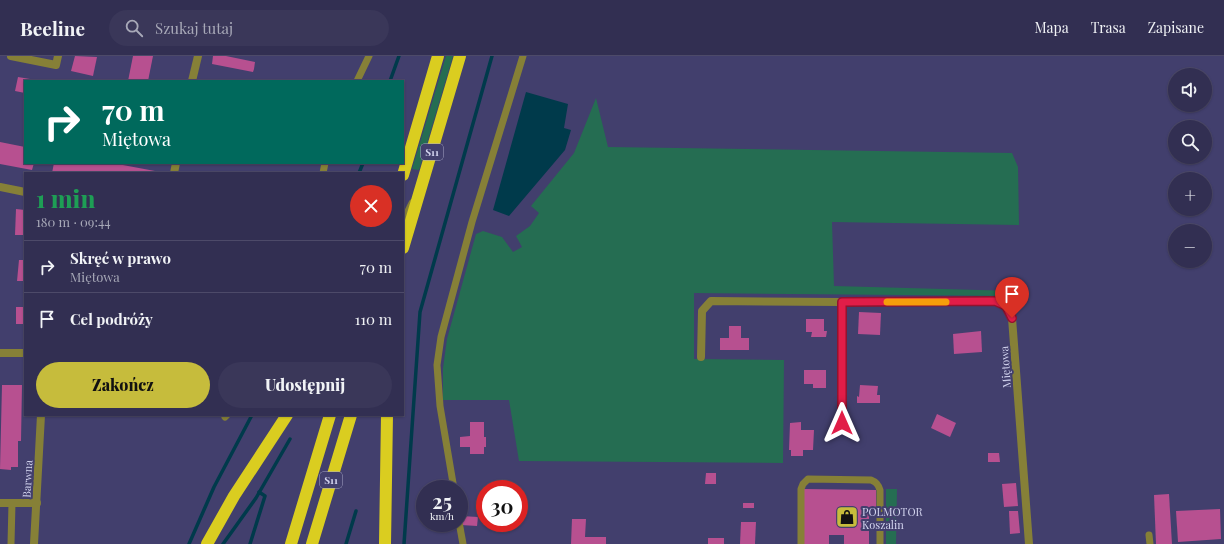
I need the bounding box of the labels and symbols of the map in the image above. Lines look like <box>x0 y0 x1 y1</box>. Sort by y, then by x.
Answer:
road number: S11 <box>421 144 443 160</box>
pin <box>995 277 1029 318</box>
street label: Miętowa <box>996 345 1014 389</box>
position arrow <box>821 402 863 444</box>
street label: Barwna <box>19 459 36 498</box>
road number: S11 <box>320 472 342 488</box>
speed limit sign: 30 <box>476 480 528 532</box>
shop icon: POLMOTOR Koszalin <box>834 504 860 530</box>
place label: POLMOTOR Koszalin <box>862 504 924 532</box>

